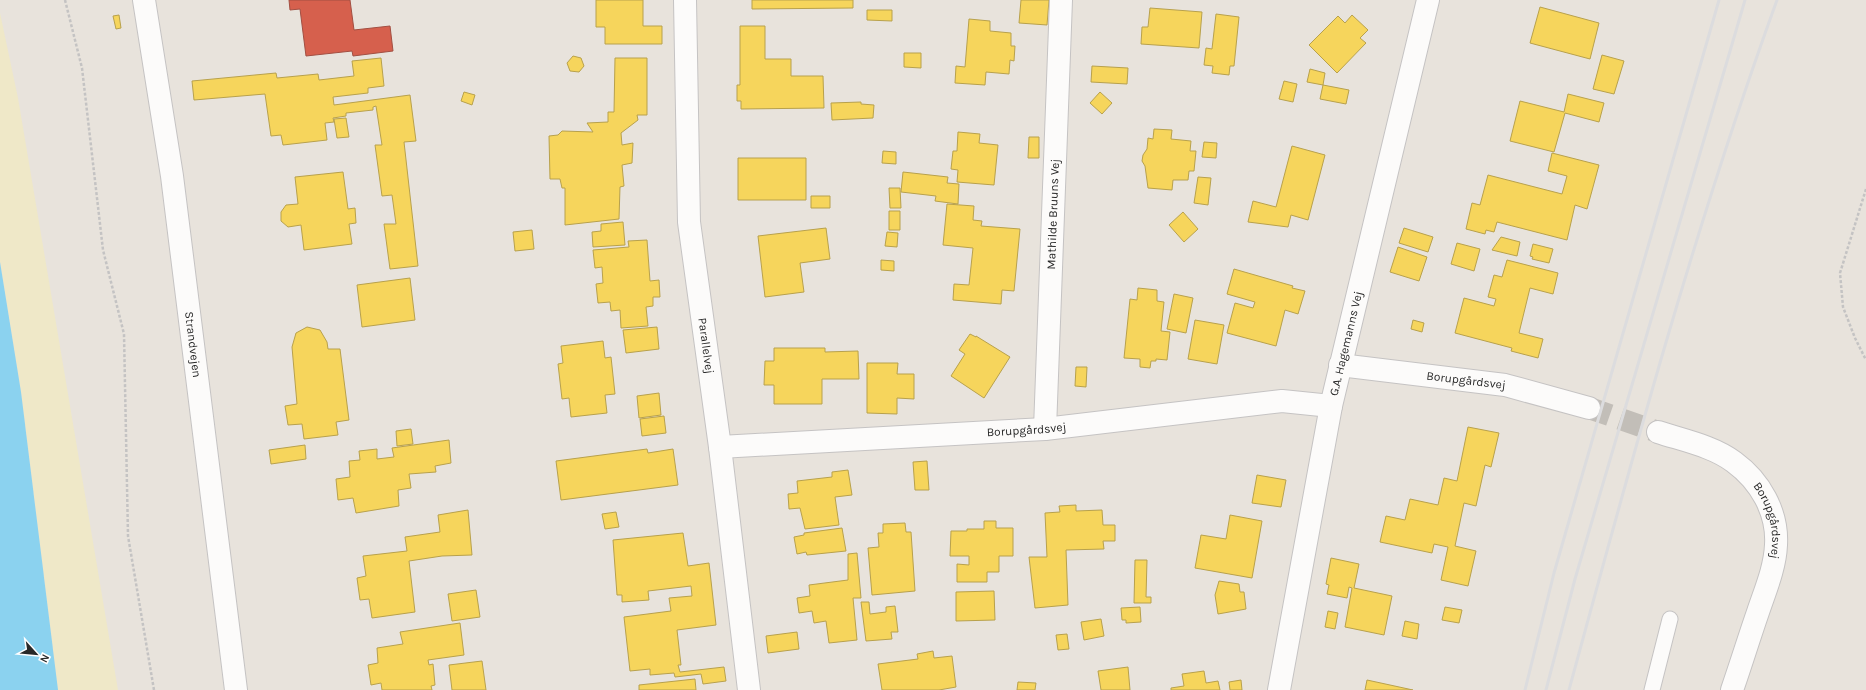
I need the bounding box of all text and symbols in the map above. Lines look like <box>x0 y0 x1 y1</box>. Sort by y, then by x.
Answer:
street label: Mathilde Bruuns Vej <box>1044 159 1062 270</box>
street label: G.A. Hagemanns Vej <box>1327 290 1365 397</box>
street label: Strandvejen <box>182 311 204 378</box>
street label: Parallelvej <box>695 317 717 375</box>
street label: Borupgårdsvej <box>1426 369 1507 392</box>
street label: Borupgårdsvej <box>986 420 1067 439</box>
street label: Borupgårdsvej <box>1750 479 1783 560</box>
north arrow <box>16 634 56 674</box>
text: N <box>37 652 52 665</box>

